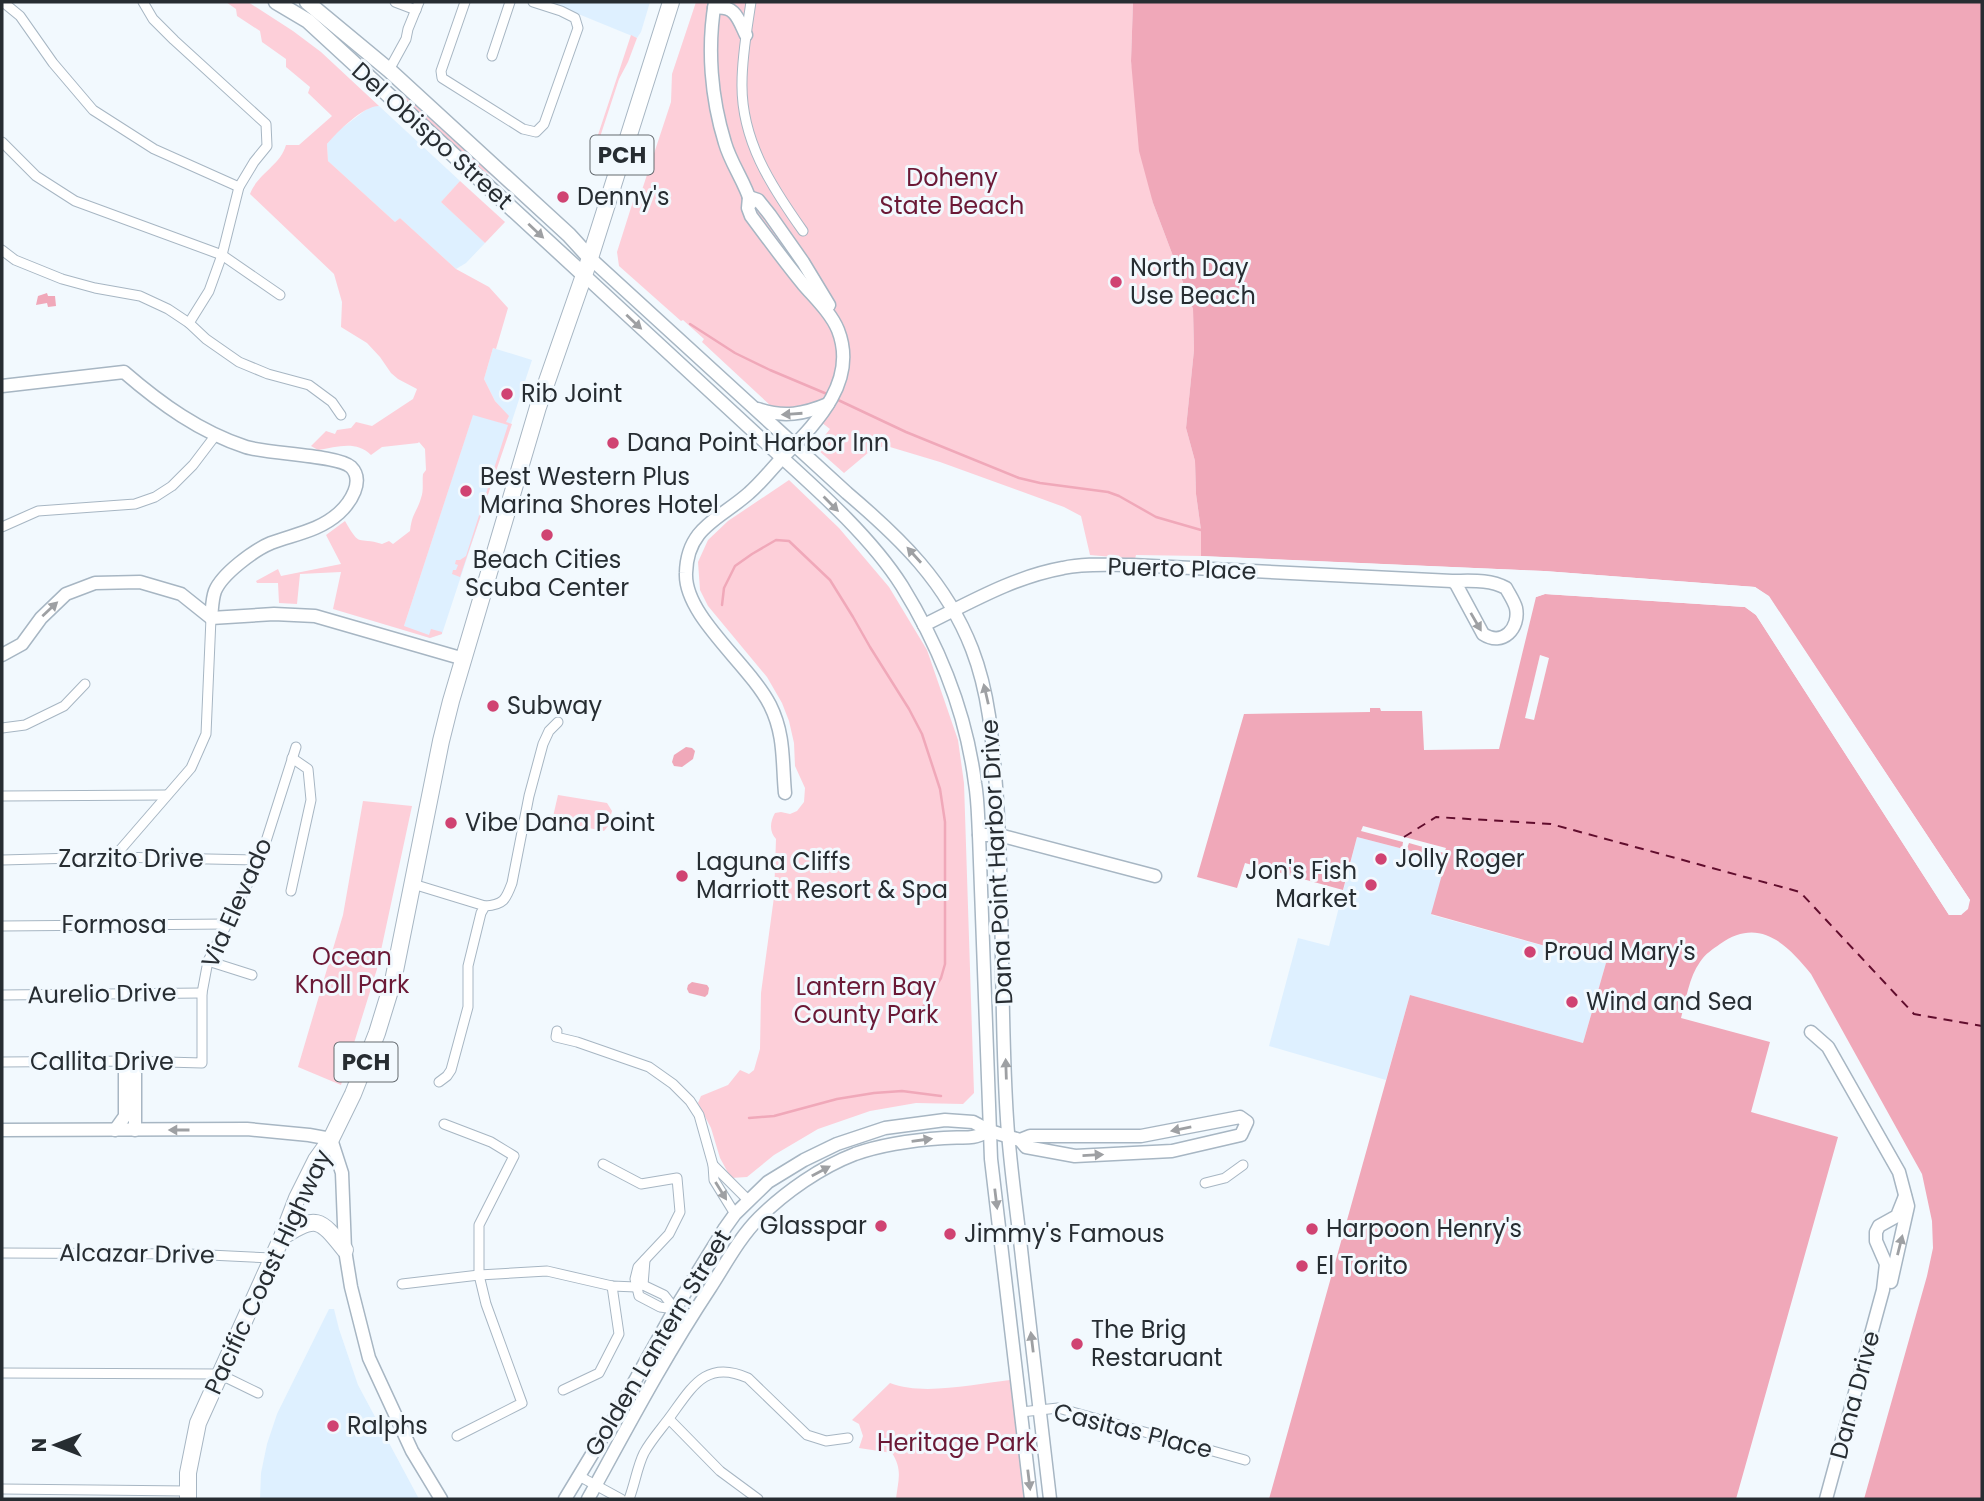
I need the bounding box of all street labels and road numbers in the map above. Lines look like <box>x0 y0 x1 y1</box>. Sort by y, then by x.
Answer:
street label: Del Obispo Street <box>345 54 520 217</box>
road number: PCH <box>590 136 654 174</box>
street label: Puerto Place <box>1107 549 1257 588</box>
street label: Dana Point Harbor Drive <box>973 718 1020 1006</box>
street label: Via Elevado <box>193 833 280 973</box>
street label: Zarzito Drive <box>58 842 204 875</box>
street label: Formosa <box>61 908 167 941</box>
street label: Aurelio Drive <box>27 976 177 1011</box>
road number: PCH <box>334 1042 398 1082</box>
street label: Callita Drive <box>30 1045 174 1078</box>
street label: Pacific Coast Highway <box>196 1144 339 1400</box>
street label: Golden Lantern Street <box>577 1223 739 1462</box>
street label: Alcazar Drive <box>59 1236 215 1271</box>
street label: Dana Drive <box>1822 1327 1887 1463</box>
street label: Casitas Place <box>1050 1395 1216 1466</box>

